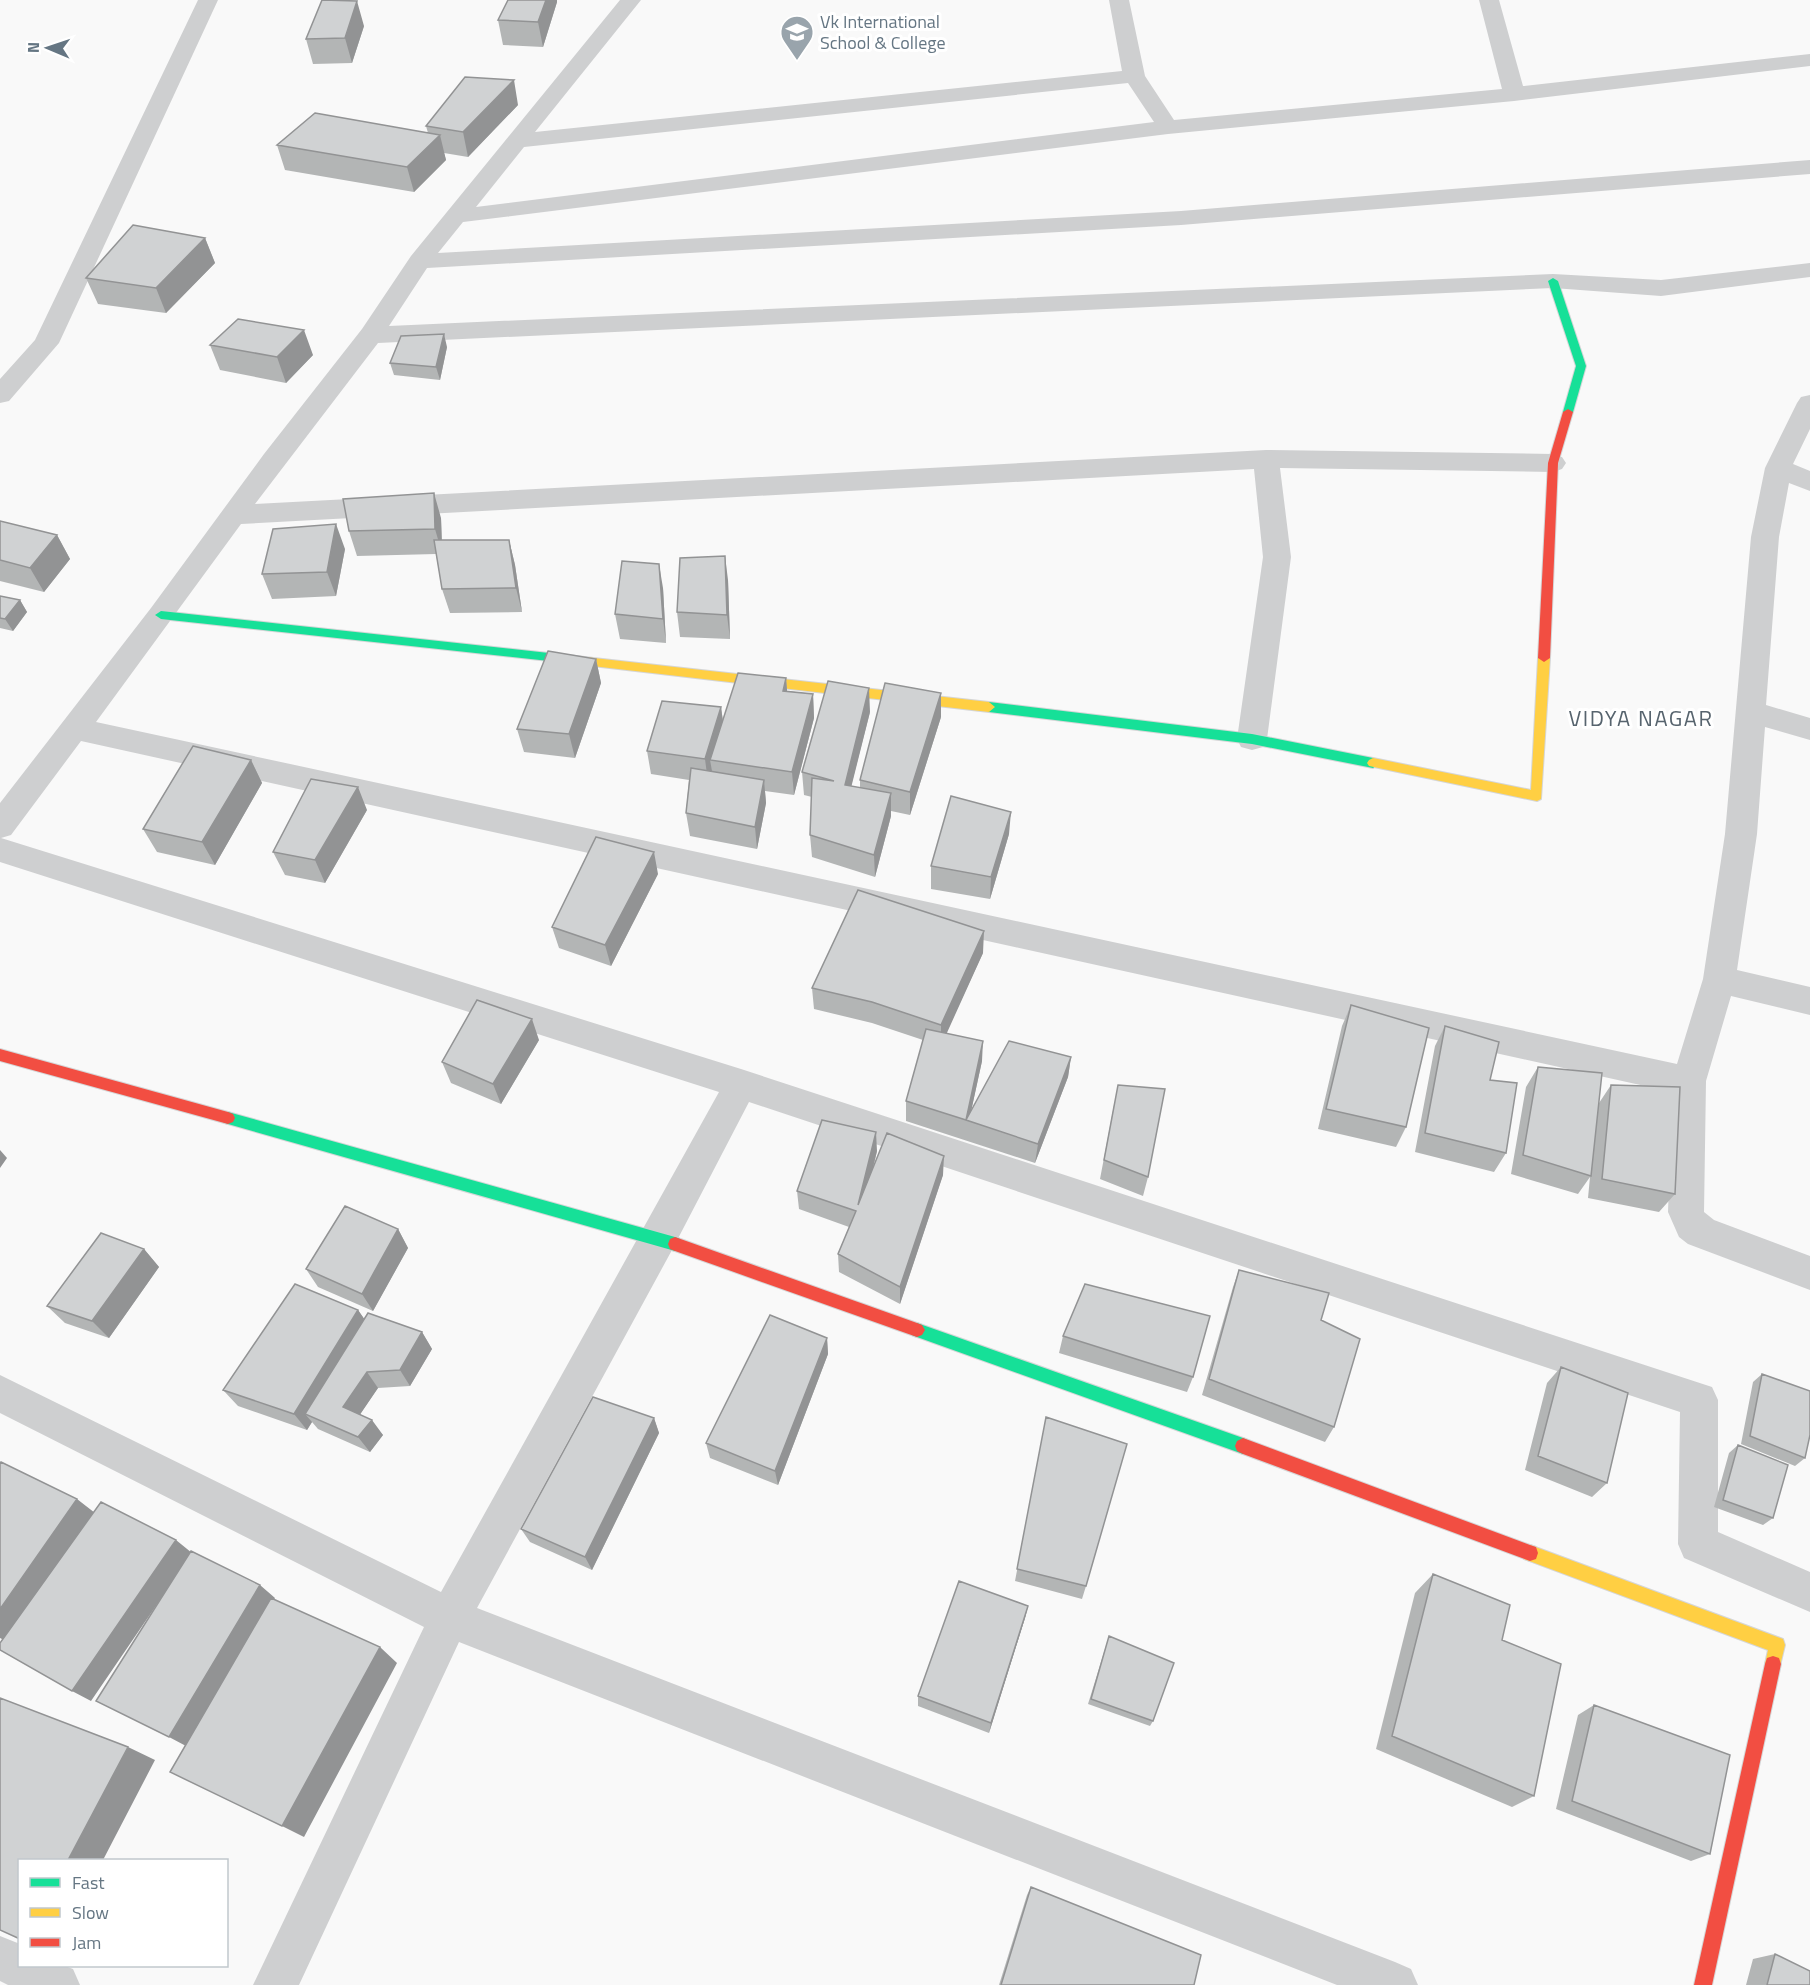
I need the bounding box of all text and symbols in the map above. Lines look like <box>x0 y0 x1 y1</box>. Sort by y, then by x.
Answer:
place label: Vk International School & College <box>820 8 946 56</box>
school or university icon: Vk International School & College <box>779 14 815 61</box>
north arrow <box>18 18 78 78</box>
text: N <box>21 42 45 53</box>
district label: VIDYA NAGAR <box>1569 701 1713 735</box>
legend <box>18 1859 228 1967</box>
text: Fast <box>72 1869 105 1896</box>
text: Slow <box>72 1899 109 1926</box>
text: Jam <box>72 1929 101 1956</box>

